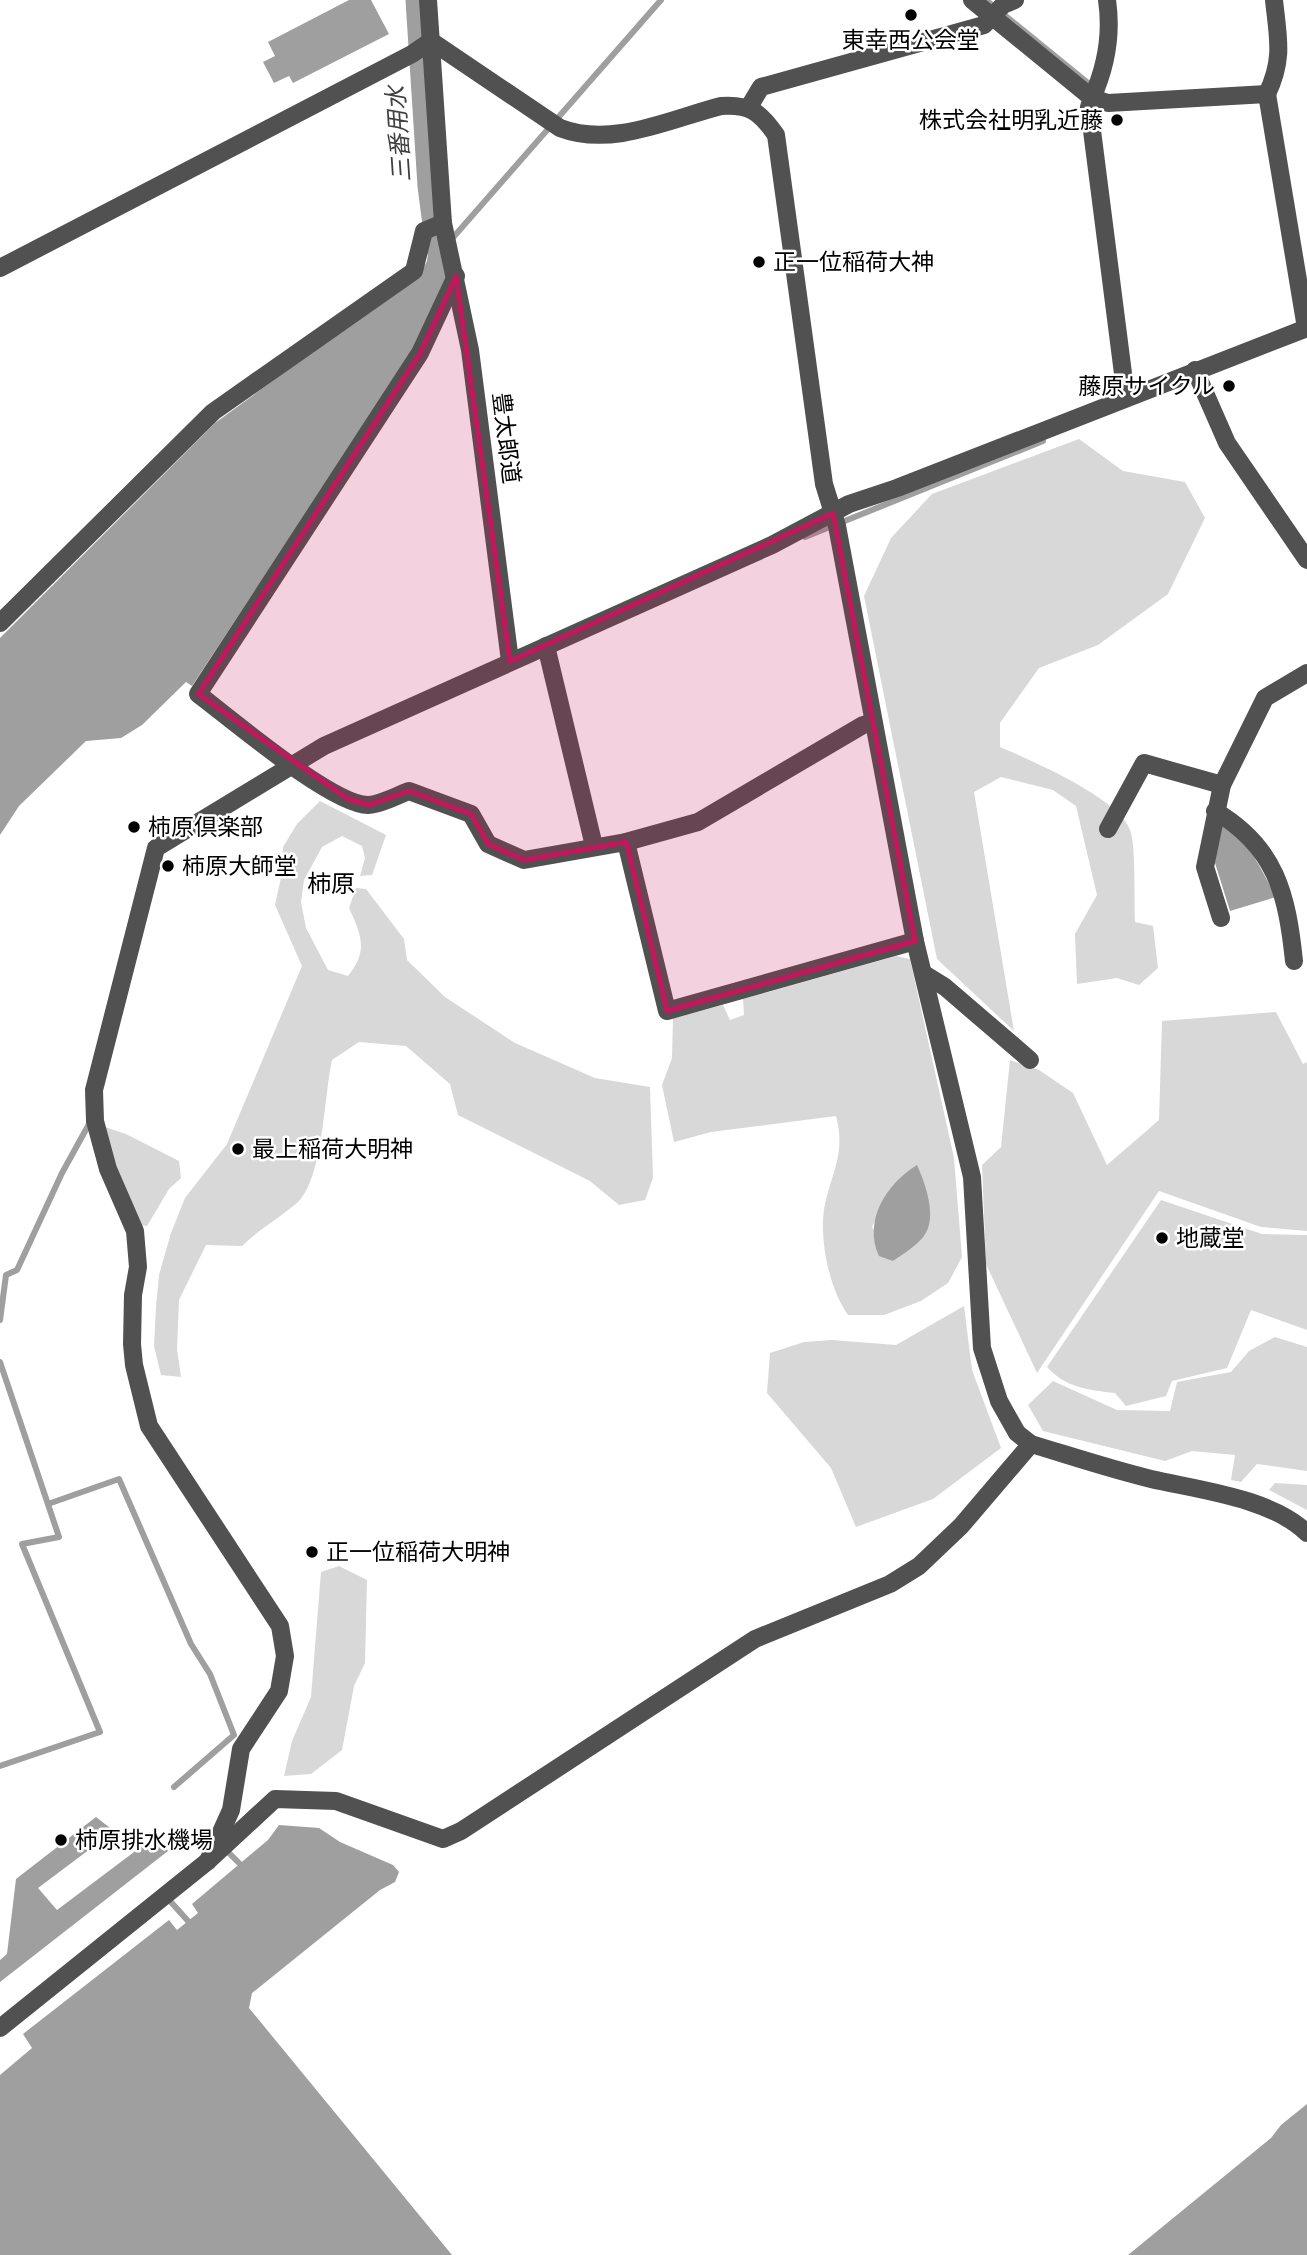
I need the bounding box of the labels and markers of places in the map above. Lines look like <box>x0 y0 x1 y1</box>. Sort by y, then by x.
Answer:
marker: 東幸西公会堂 <box>903 7 919 23</box>
place label: 東幸西公会堂 <box>842 27 980 54</box>
place label: 株式会社明乳近藤 <box>919 107 1103 134</box>
marker: 株式会社明乳近藤 <box>1109 112 1125 128</box>
place label: 正一位稲荷大神 <box>773 249 934 276</box>
marker: 正一位稲荷大神 <box>751 254 767 270</box>
place label: 藤原サイクル <box>1078 373 1215 400</box>
marker: 藤原サイクル <box>1221 378 1237 394</box>
place label: 柿原倶楽部 <box>148 814 263 841</box>
marker: 柿原倶楽部 <box>126 819 142 835</box>
place label: 柿原大師堂 <box>182 853 297 880</box>
marker: 柿原大師堂 <box>160 858 176 874</box>
place label: 最上稲荷大明神 <box>252 1136 413 1163</box>
marker: 最上稲荷大明神 <box>230 1141 246 1157</box>
place label: 地蔵堂 <box>1176 1225 1245 1252</box>
marker: 地蔵堂 <box>1154 1230 1170 1246</box>
place label: 正一位稲荷大明神 <box>326 1539 510 1566</box>
marker: 正一位稲荷大明神 <box>304 1544 320 1560</box>
place label: 柿原排水機場 <box>75 1827 213 1854</box>
marker: 柿原排水機場 <box>53 1832 69 1848</box>

